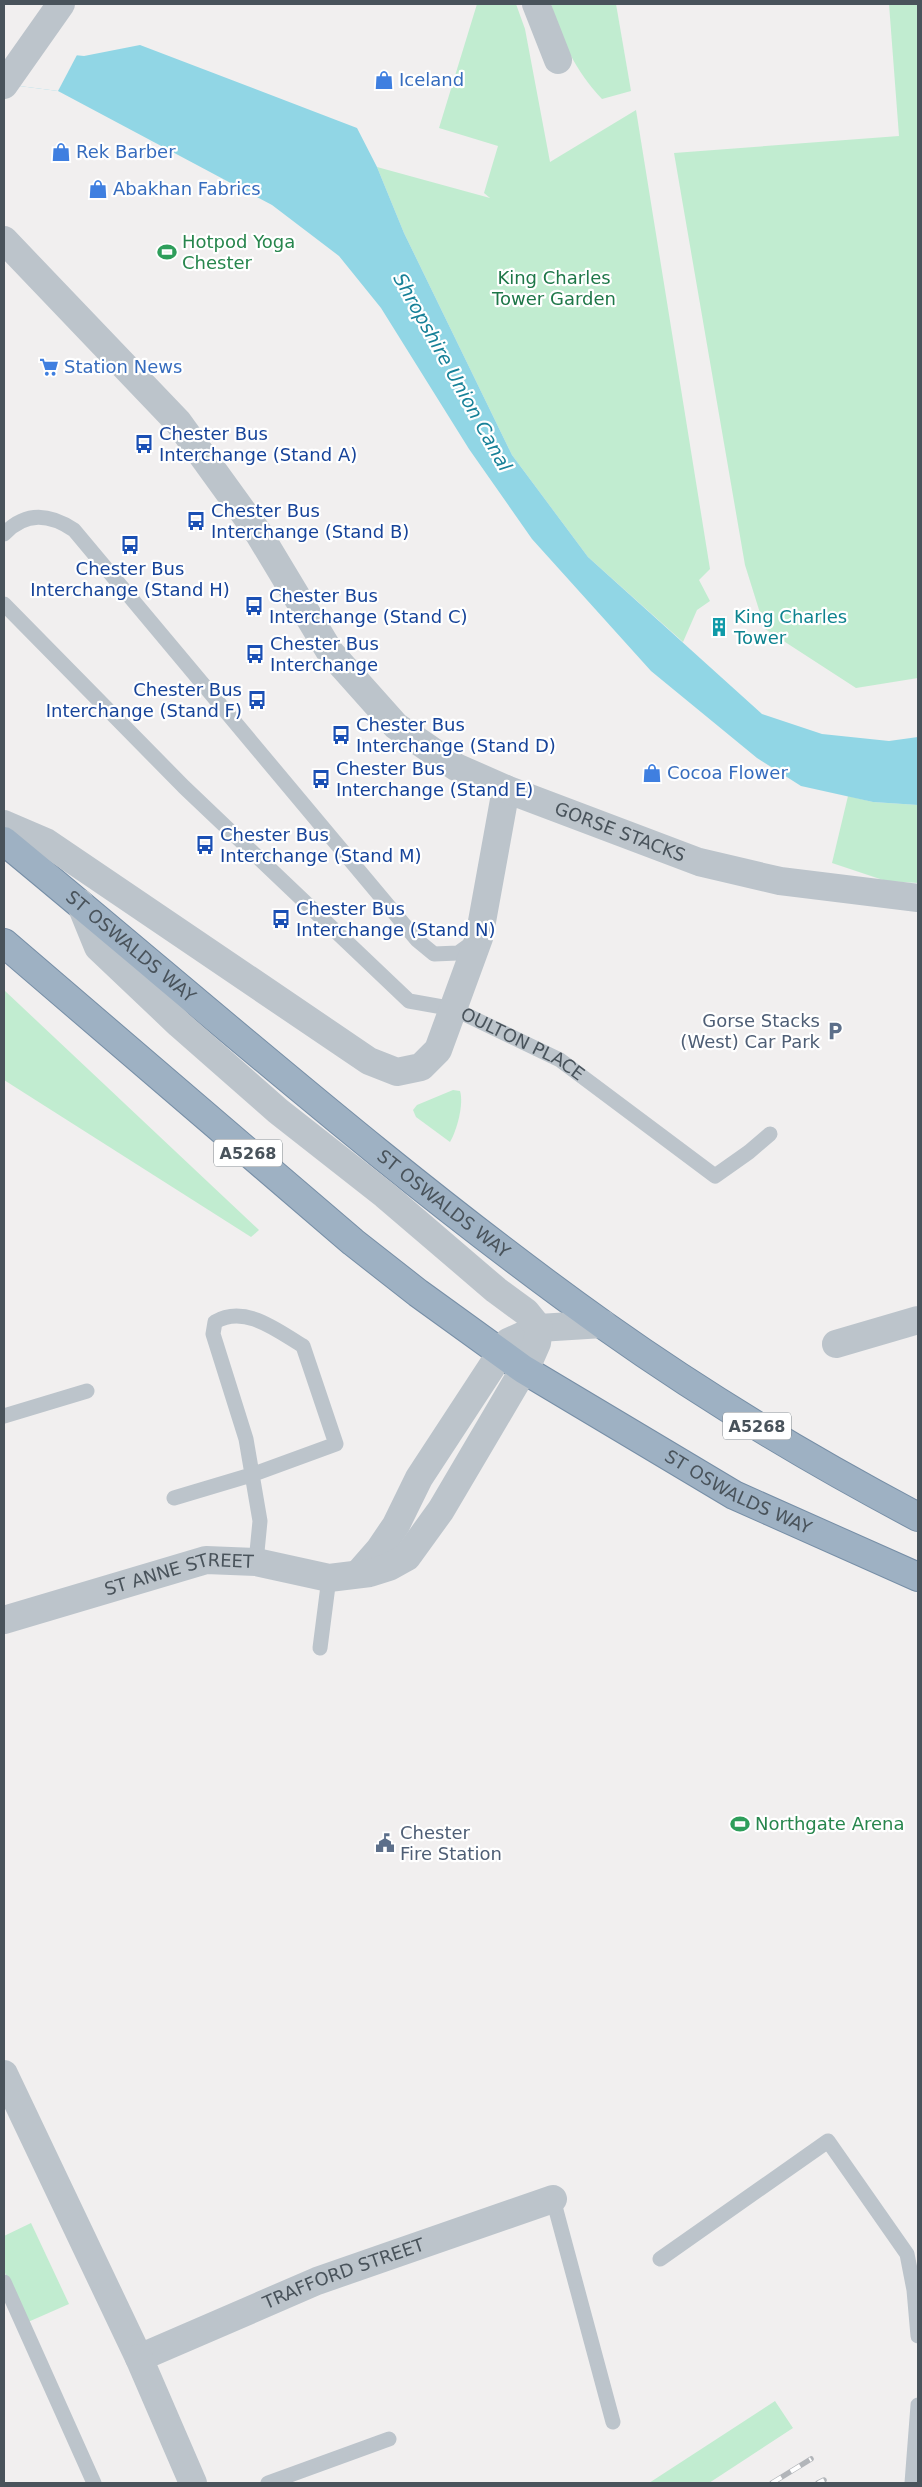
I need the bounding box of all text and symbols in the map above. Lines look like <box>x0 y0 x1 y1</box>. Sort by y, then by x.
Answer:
shop icon: Iceland <box>373 69 395 91</box>
place label: Iceland <box>399 69 464 90</box>
shop icon: Rek Barber <box>50 141 72 163</box>
place label: Rek Barber <box>76 141 176 162</box>
shop icon: Abakhan Fabrics <box>87 178 109 200</box>
place label: Abakhan Fabrics <box>113 178 261 199</box>
place label: Hotpod Yoga Chester <box>182 231 295 273</box>
sports icon: Hotpod Yoga Chester <box>156 241 178 263</box>
park label: King Charles Tower Garden <box>491 267 616 309</box>
water label: Shropshire Union Canal <box>389 269 517 476</box>
supermarket icon: Station News <box>38 356 60 378</box>
place label: Station News <box>64 356 182 377</box>
place label: Chester Bus Interchange (Stand A) <box>159 423 357 465</box>
bus stop icon: Chester Bus Interchange (Stand A) <box>133 433 155 455</box>
place label: Chester Bus Interchange (Stand B) <box>211 500 409 542</box>
bus stop icon: Chester Bus Interchange (Stand B) <box>185 510 207 532</box>
bus stop icon: Chester Bus Interchange (Stand H) <box>119 534 141 556</box>
place label: Chester Bus Interchange (Stand H) <box>30 558 230 600</box>
place label: Chester Bus Interchange (Stand C) <box>269 585 468 627</box>
bus stop icon: Chester Bus Interchange (Stand C) <box>243 595 265 617</box>
place label: King Charles Tower <box>733 606 847 648</box>
building icon: King Charles Tower <box>708 616 730 638</box>
place label: Chester Bus Interchange <box>270 633 379 675</box>
bus stop icon: Chester Bus Interchange <box>244 643 266 665</box>
place label: Chester Bus Interchange (Stand F) <box>46 679 242 721</box>
bus stop icon: Chester Bus Interchange (Stand F) <box>246 689 268 711</box>
place label: Chester Bus Interchange (Stand D) <box>356 714 556 756</box>
bus stop icon: Chester Bus Interchange (Stand D) <box>330 724 352 746</box>
place label: Chester Bus Interchange (Stand E) <box>336 758 533 800</box>
shop icon: Cocoa Flower <box>641 762 663 784</box>
place label: Cocoa Flower <box>667 762 788 783</box>
bus stop icon: Chester Bus Interchange (Stand E) <box>310 768 332 790</box>
street label: GORSE STACKS <box>552 797 688 866</box>
place label: Chester Bus Interchange (Stand M) <box>220 824 421 866</box>
bus stop icon: Chester Bus Interchange (Stand M) <box>194 834 216 856</box>
street label: ST OSWALDS WAY <box>62 886 201 1007</box>
place label: Chester Bus Interchange (Stand N) <box>296 898 495 940</box>
bus stop icon: Chester Bus Interchange (Stand N) <box>270 908 292 930</box>
street label: OULTON PLACE <box>458 1003 589 1085</box>
place label: Gorse Stacks (West) Car Park <box>680 1010 821 1052</box>
parking icon: Gorse Stacks (West) Car Park <box>824 1020 846 1042</box>
road number: A5268 <box>214 1140 282 1166</box>
street label: ST OSWALDS WAY <box>373 1145 515 1263</box>
road number: A5268 <box>723 1412 791 1440</box>
street label: ST OSWALDS WAY <box>661 1445 816 1539</box>
street label: ST ANNE STREET <box>102 1549 255 1600</box>
sports icon: Northgate Arena <box>729 1813 751 1835</box>
place label: Northgate Arena <box>755 1813 904 1834</box>
place label: Chester Fire Station <box>400 1822 502 1864</box>
public building icon: Chester Fire Station <box>374 1832 396 1854</box>
street label: TRAFFORD STREET <box>259 2233 428 2314</box>

